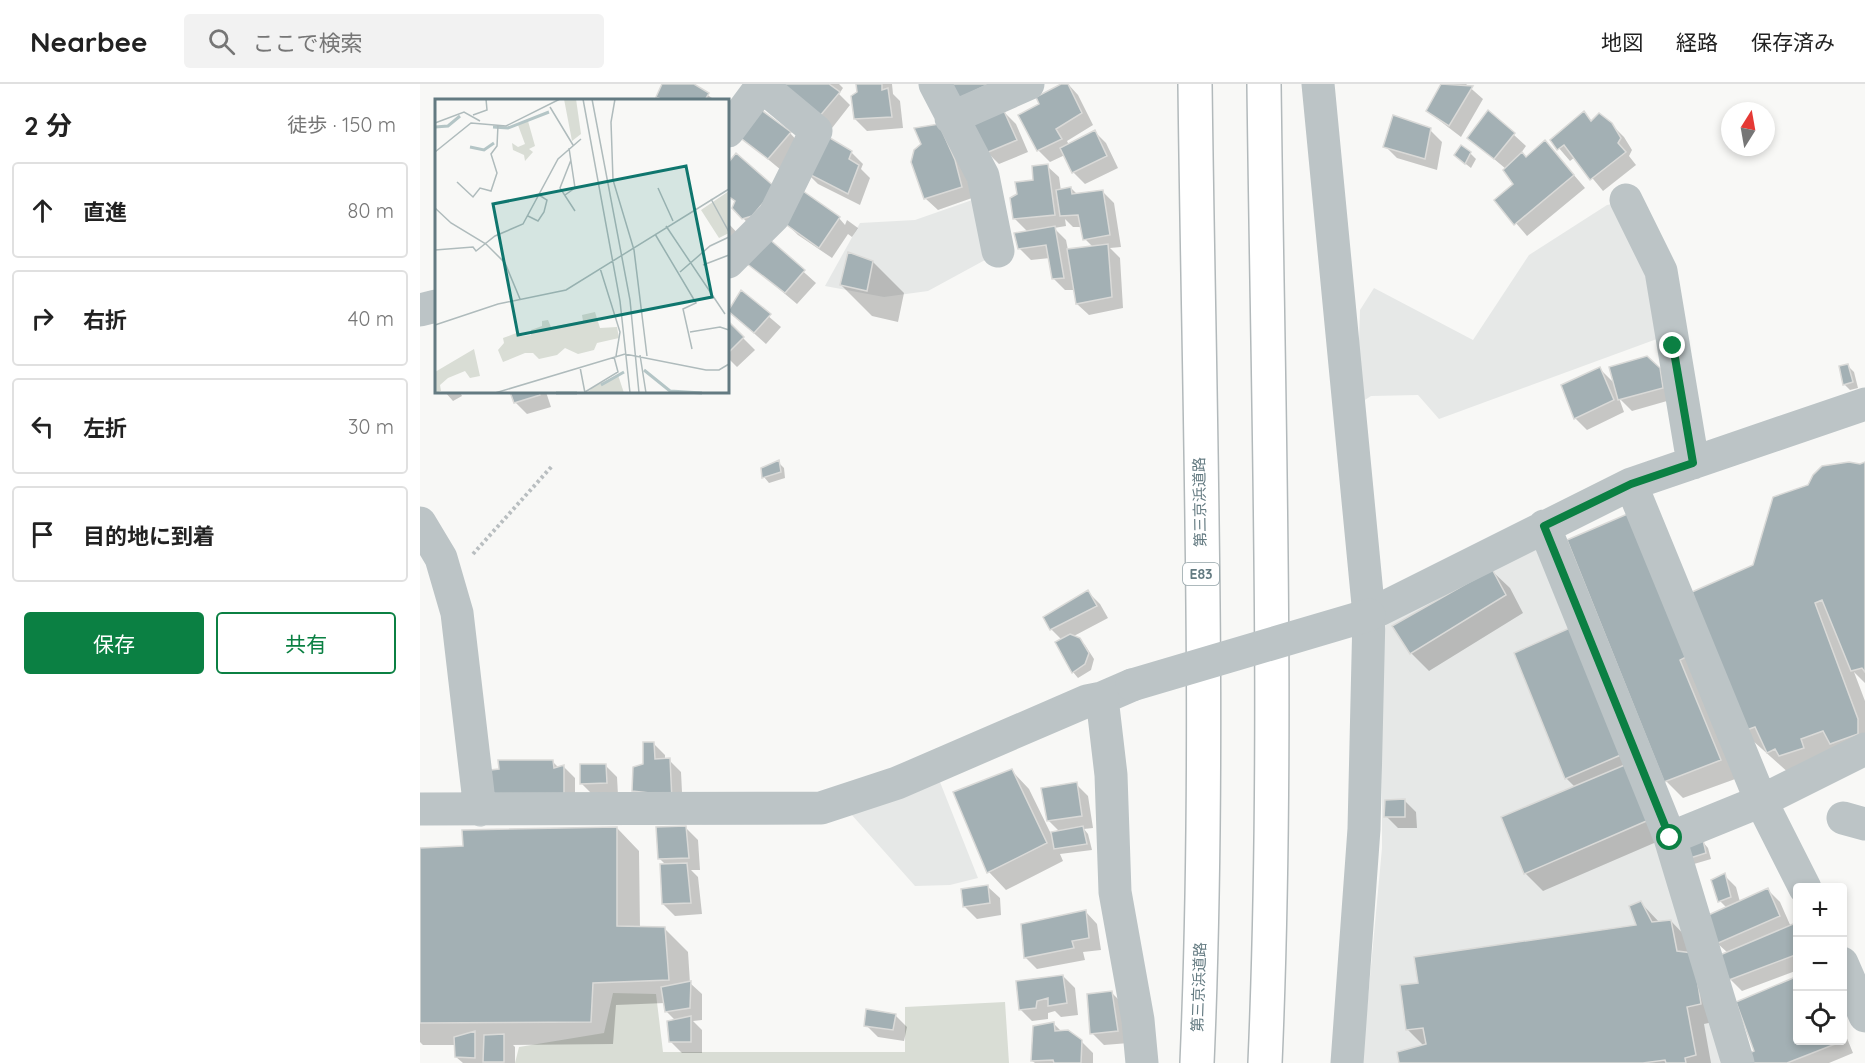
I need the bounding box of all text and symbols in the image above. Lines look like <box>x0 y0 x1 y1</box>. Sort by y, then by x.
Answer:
search box <box>184 14 604 68</box>
text: Nearbee <box>30 24 148 59</box>
icon: search <box>205 25 238 58</box>
text: ここで検索 <box>253 29 363 57</box>
text: 地図 <box>1601 29 1643 55</box>
text: 経路 <box>1676 29 1718 55</box>
text: 保存済み <box>1751 29 1835 55</box>
inset map <box>435 99 729 393</box>
north arrow <box>1721 102 1775 156</box>
text: 2 分 <box>24 109 72 142</box>
text: 徒歩 · 150 m <box>287 112 396 137</box>
icon: ahead <box>26 194 59 227</box>
text: 直進 <box>83 198 127 226</box>
text: 80 m <box>348 198 394 223</box>
icon: right <box>26 302 59 335</box>
text: 右折 <box>83 306 127 334</box>
text: 40 m <box>348 306 394 331</box>
route end <box>1659 332 1685 358</box>
icon: left <box>26 410 59 443</box>
text: 左折 <box>83 414 127 442</box>
text: 30 m <box>348 414 394 439</box>
street label: 第三京浜道路 <box>1189 457 1210 547</box>
icon: arrive <box>26 518 59 551</box>
text: 目的地に到着 <box>83 522 215 550</box>
road number: E83 <box>1183 563 1219 585</box>
button: 保存 <box>24 612 204 674</box>
button: 共有 <box>216 612 396 674</box>
route start <box>1656 824 1682 850</box>
map controls <box>1793 883 1847 1045</box>
button: + <box>1793 883 1847 937</box>
button: − <box>1793 937 1847 991</box>
street label: 第三京浜道路 <box>1187 942 1210 1032</box>
button: locate <box>1793 991 1847 1045</box>

